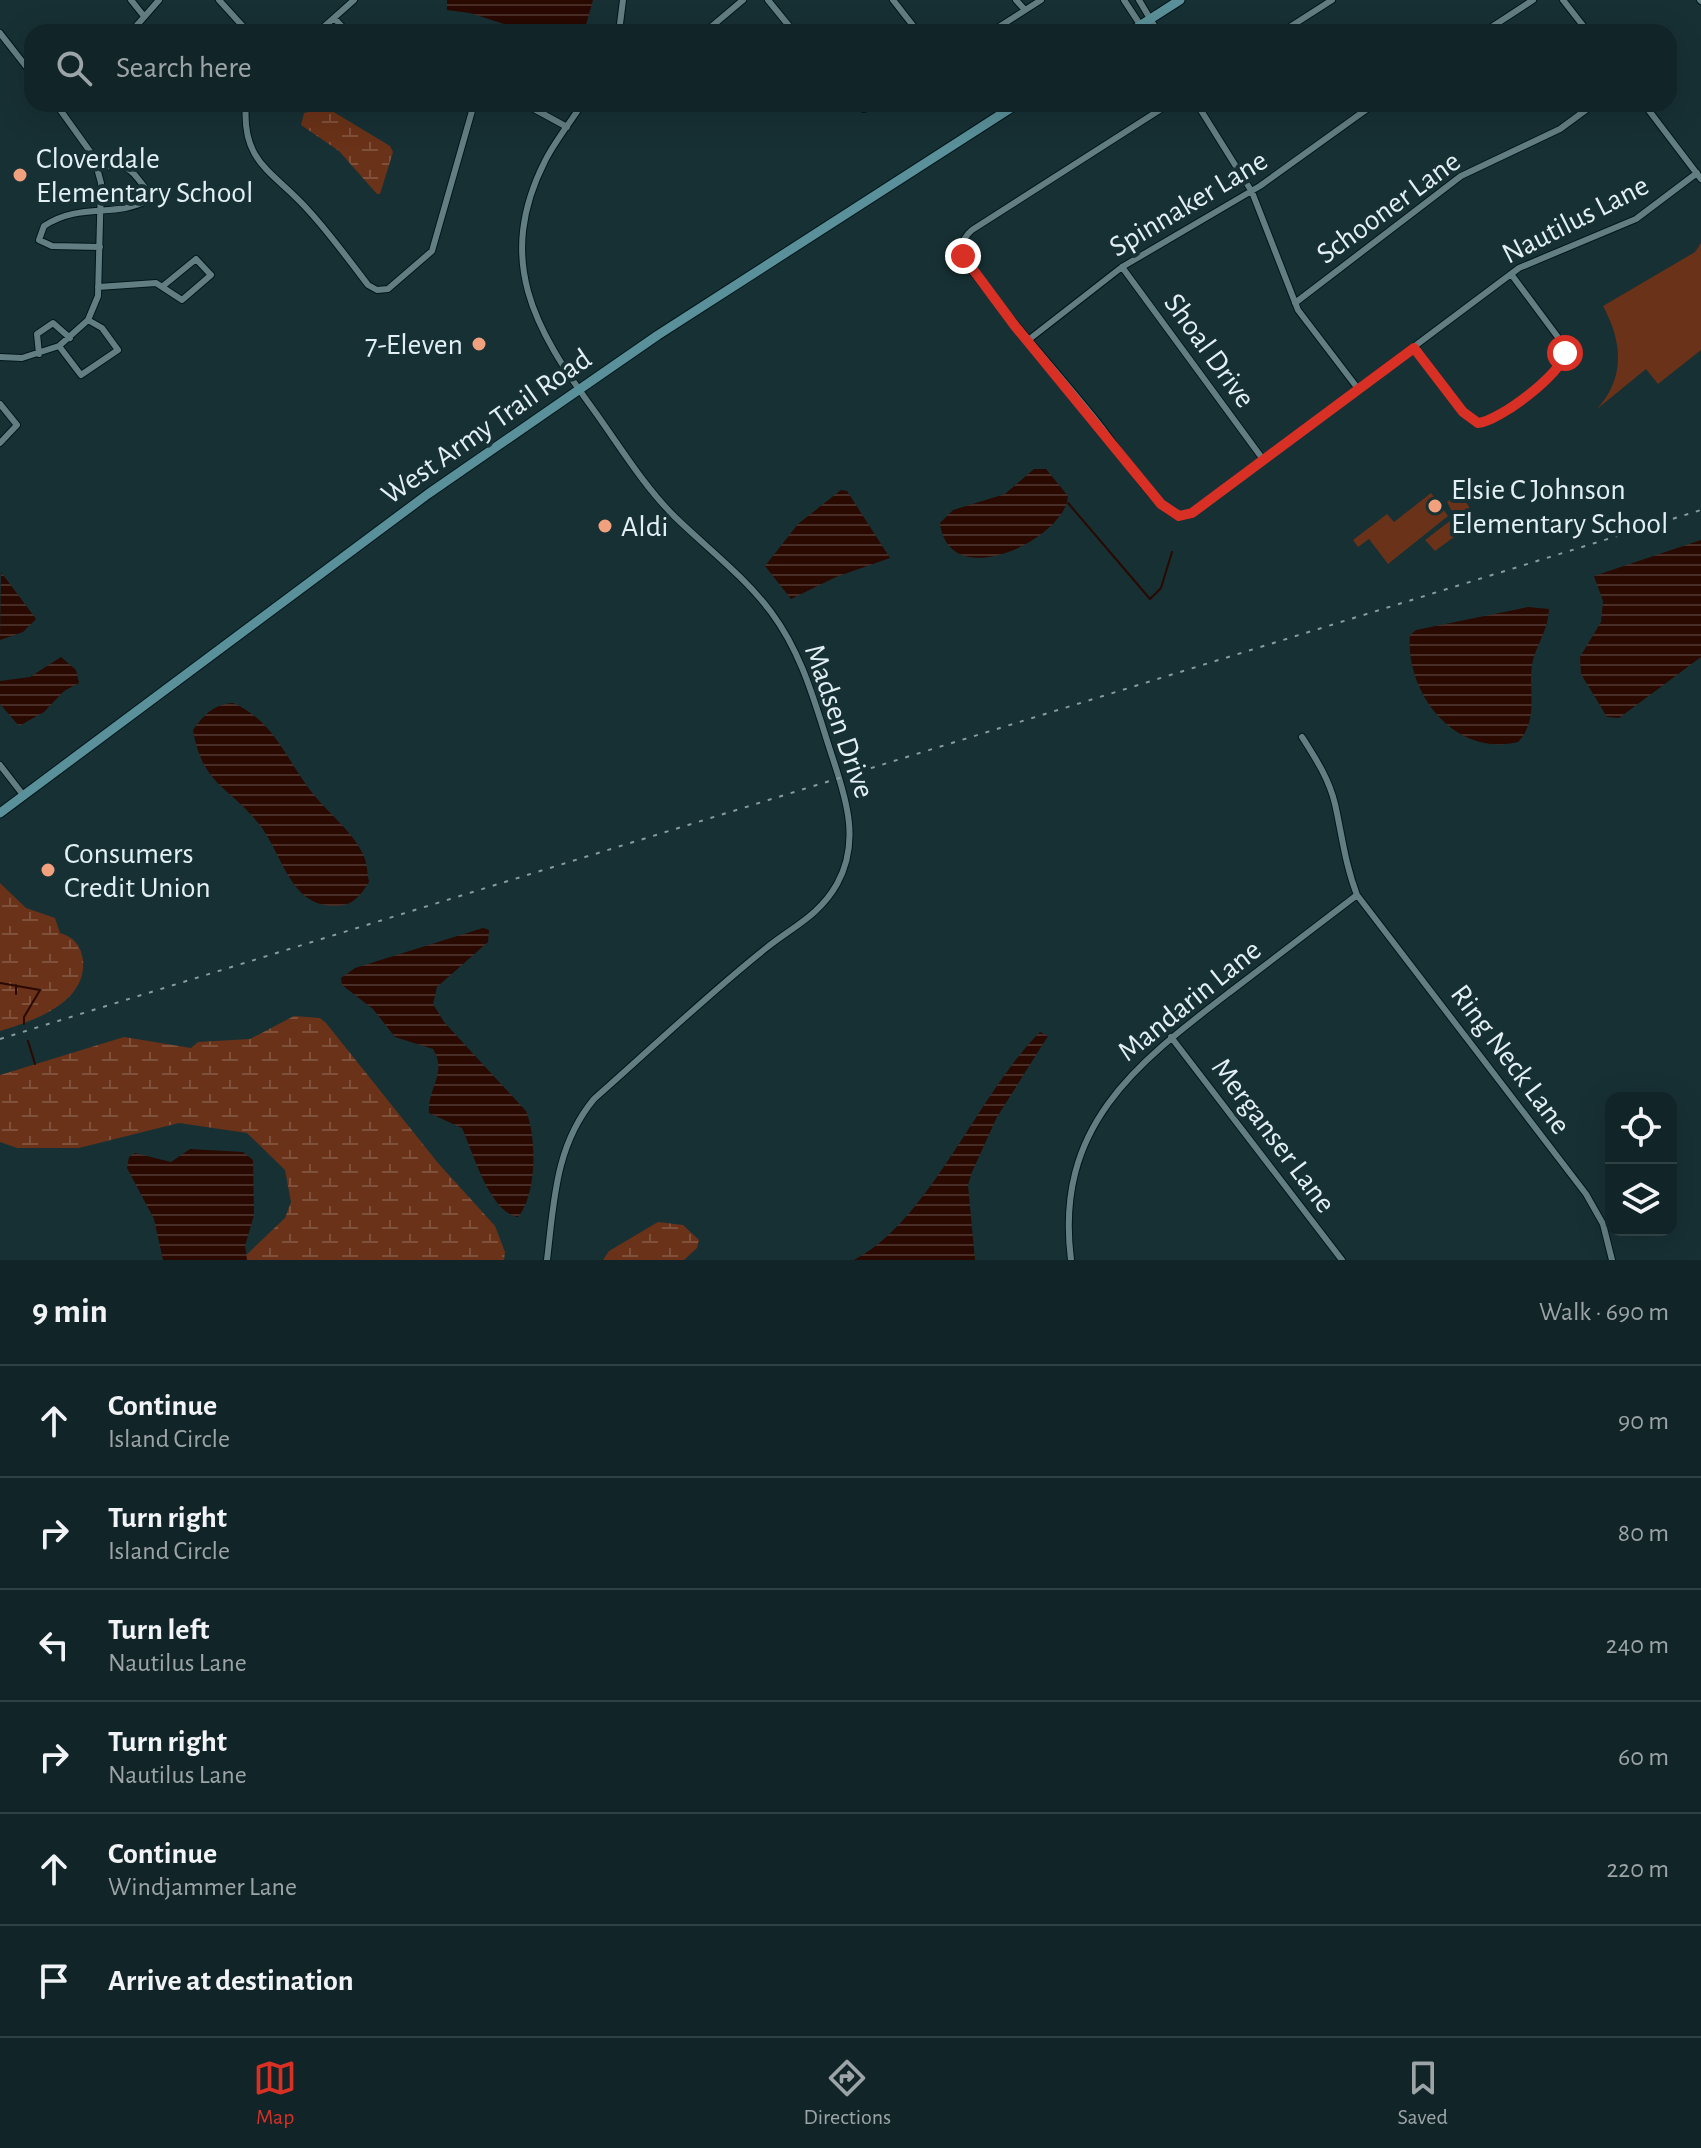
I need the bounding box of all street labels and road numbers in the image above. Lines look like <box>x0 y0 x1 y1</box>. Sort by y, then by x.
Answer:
street label: Spinnaker Lane <box>1104 145 1273 263</box>
street label: Schooner Lane <box>1311 146 1466 270</box>
street label: Nautilus Lane <box>1497 170 1654 270</box>
street label: Shoal Drive <box>1158 288 1260 413</box>
street label: West Army Trail Road <box>376 343 597 510</box>
street label: Madsen Drive <box>799 641 879 802</box>
street label: Mandarin Lane <box>1112 934 1267 1067</box>
street label: Ring Neck Lane <box>1445 979 1576 1140</box>
street label: Merganser Lane <box>1206 1053 1341 1218</box>

